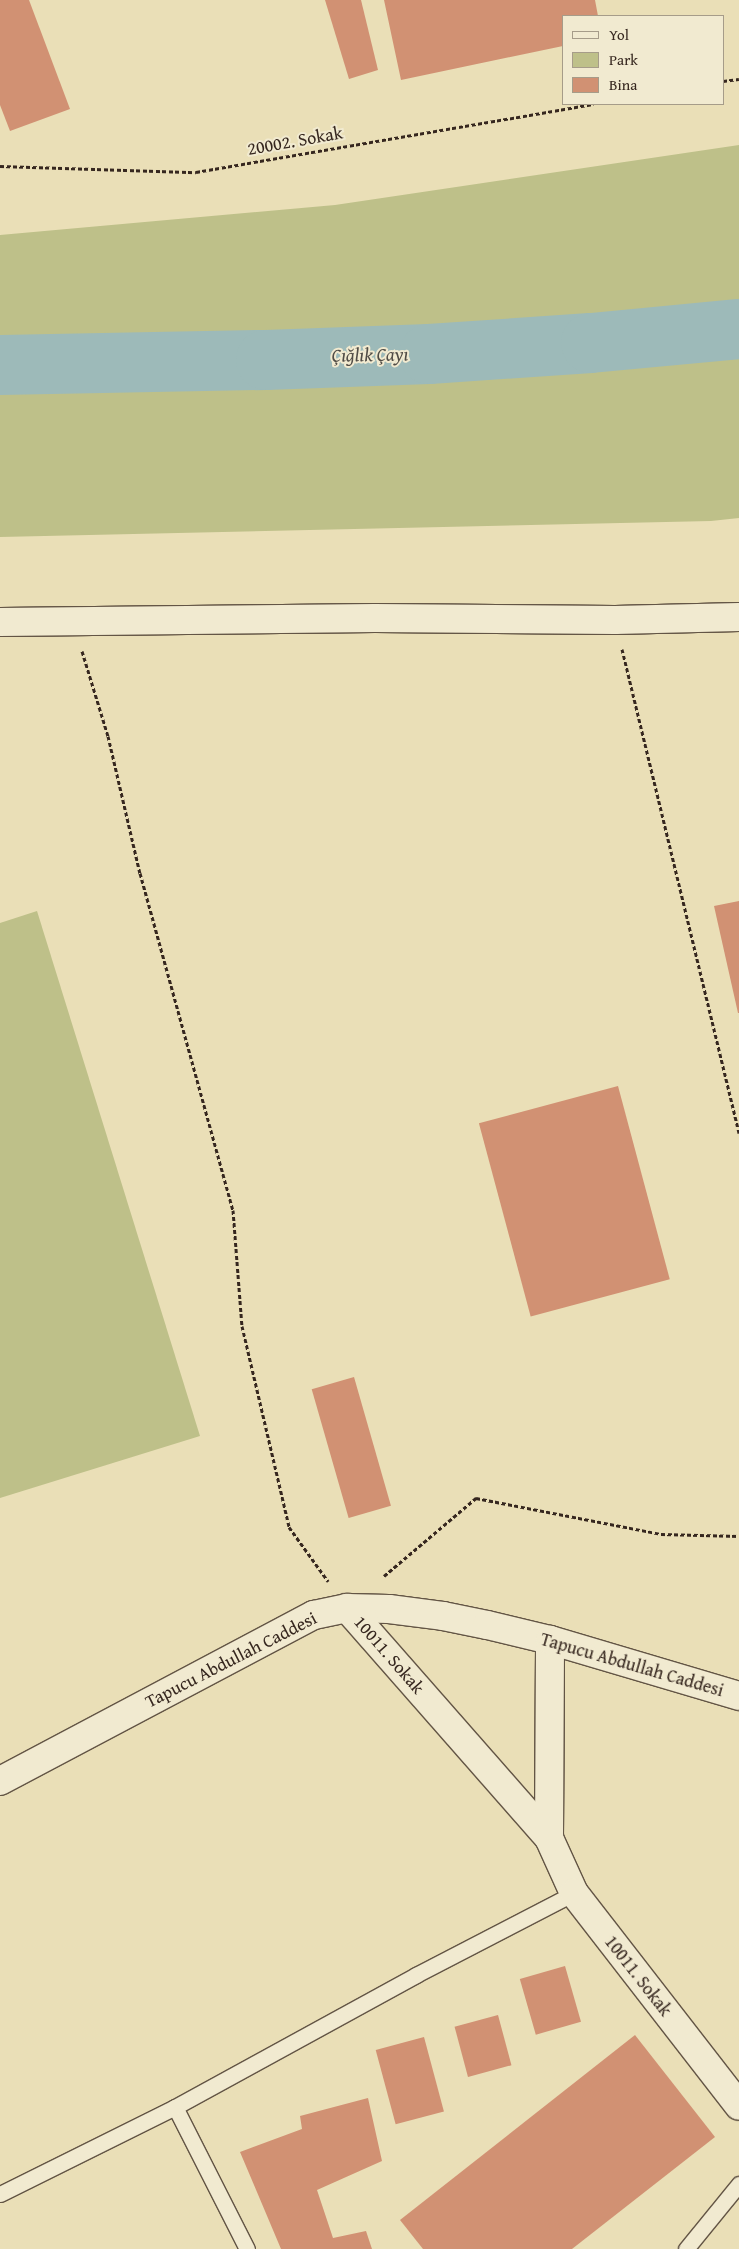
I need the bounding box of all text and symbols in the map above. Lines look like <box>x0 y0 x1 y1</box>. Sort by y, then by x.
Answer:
legend <box>562 15 724 105</box>
text: Yol <box>609 24 629 45</box>
text: Park <box>609 49 638 70</box>
text: Bina <box>609 74 637 95</box>
street label: 20002. Sokak <box>246 122 344 160</box>
water label: Çığlık Çayı <box>332 343 408 367</box>
street label: Tapucu Abdullah Caddesi <box>142 1607 320 1713</box>
street label: 10011. Sokak <box>349 1612 429 1698</box>
street label: Tapucu Abdullah Caddesi <box>538 1629 726 1701</box>
street label: 10011. Sokak <box>600 1931 676 2021</box>

